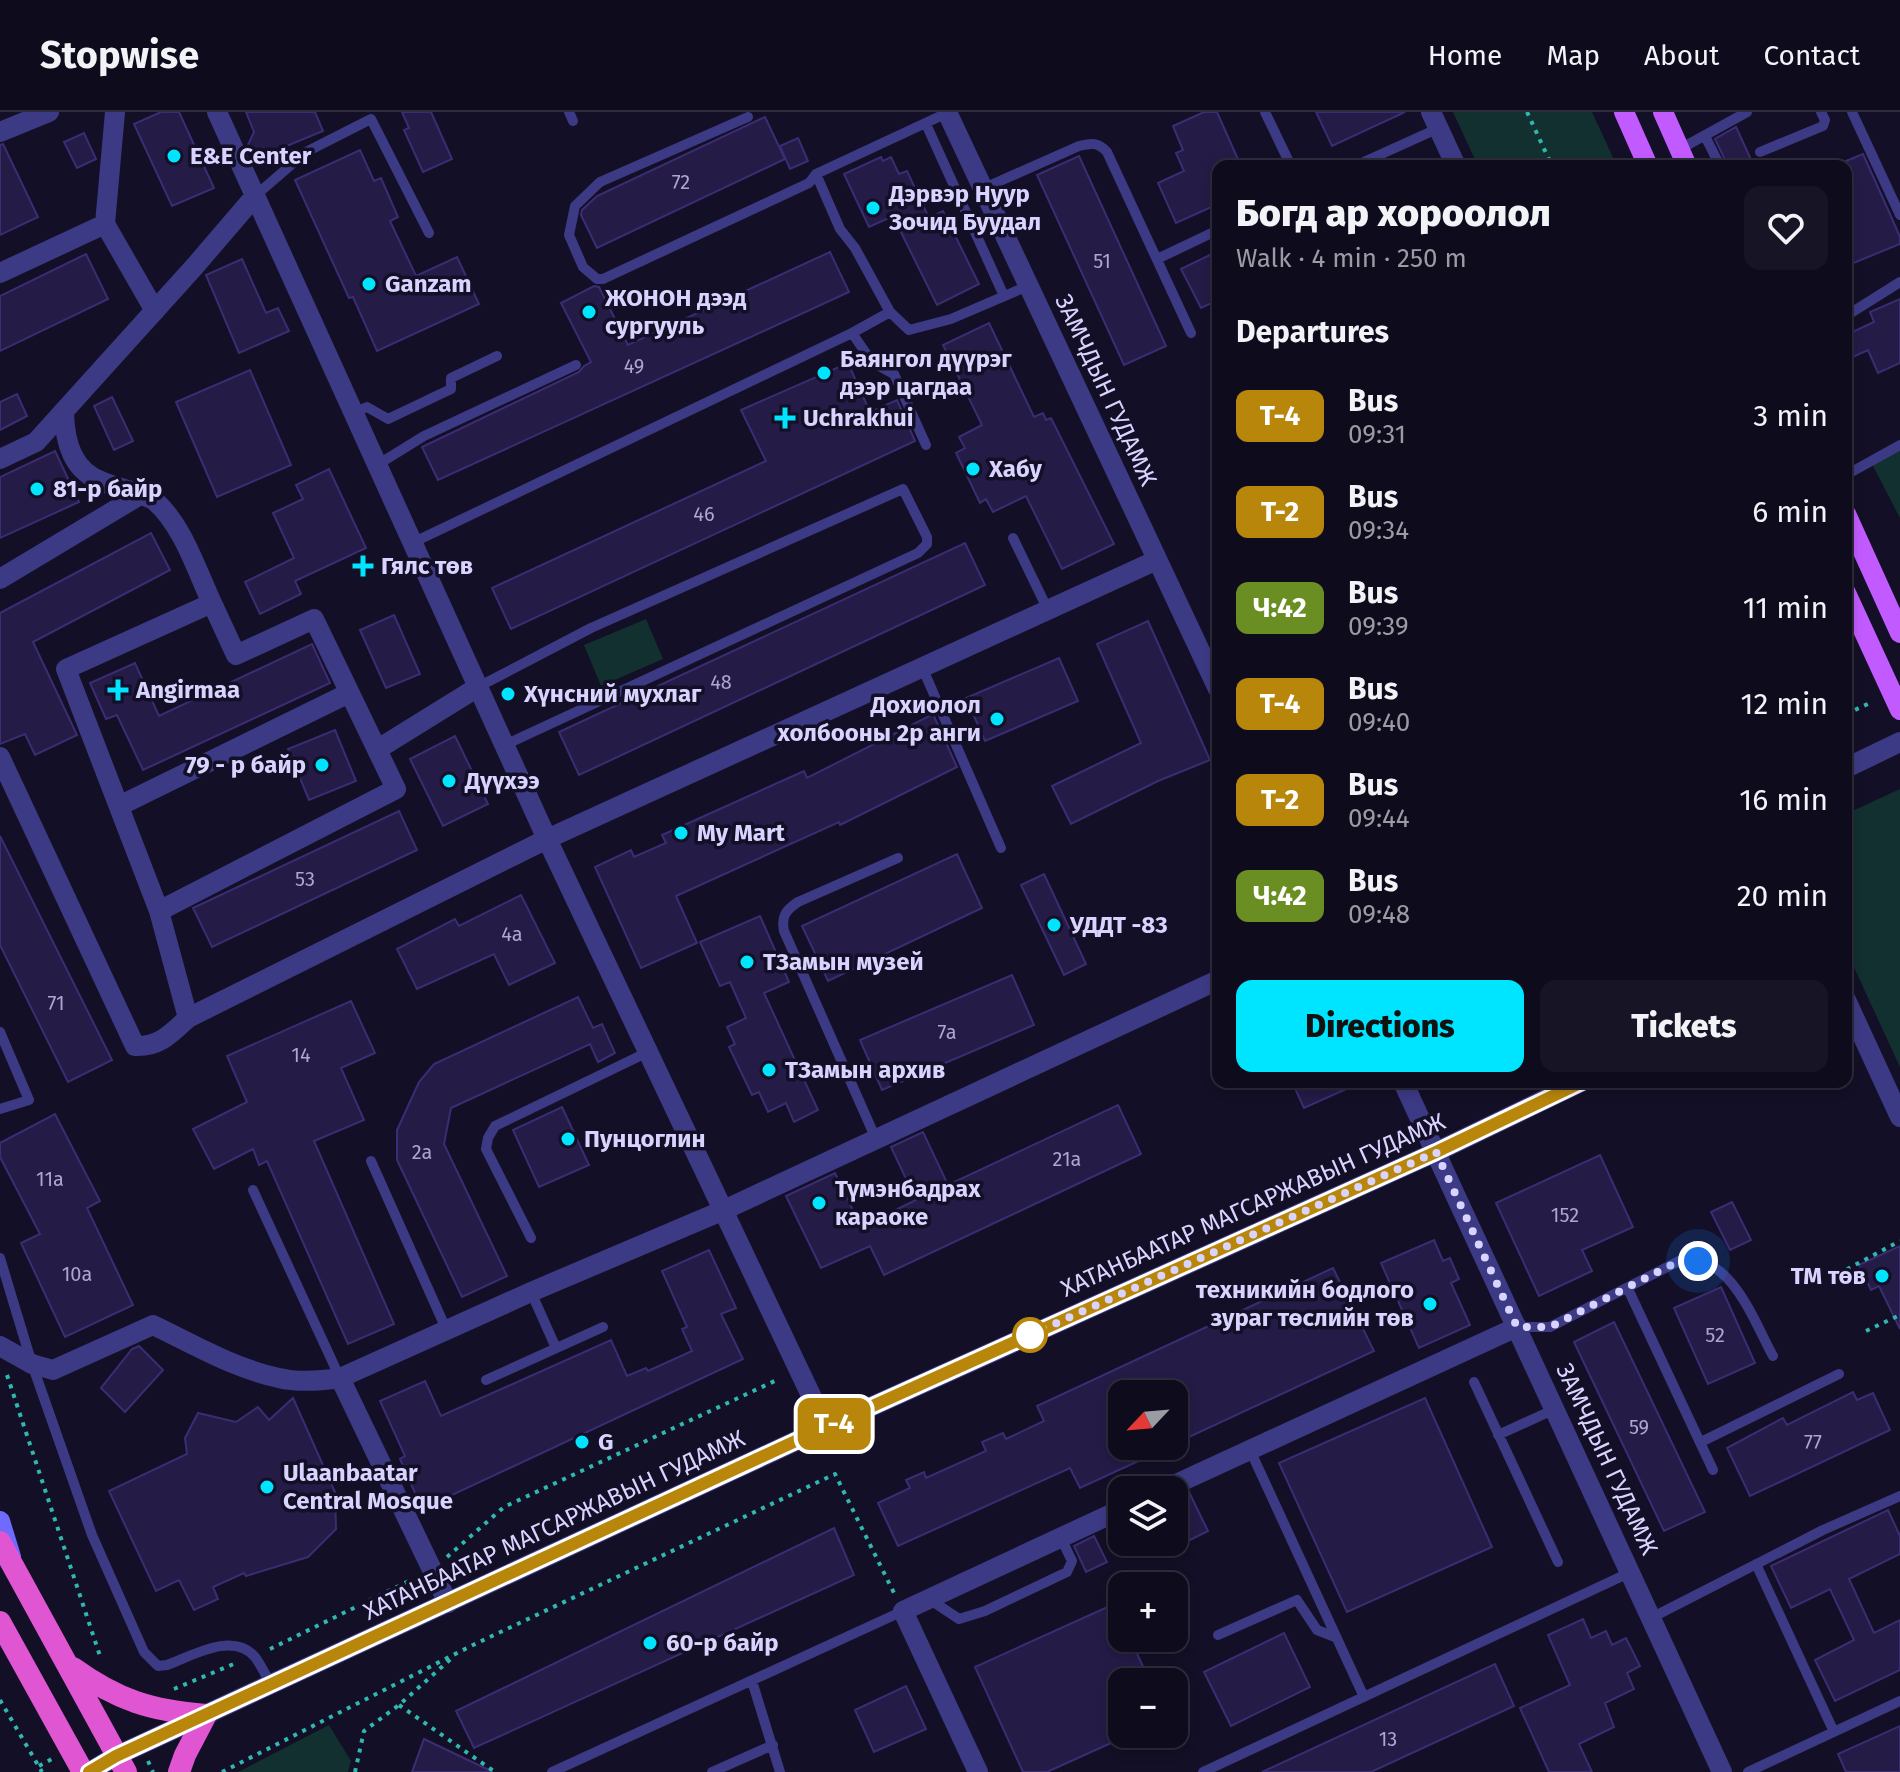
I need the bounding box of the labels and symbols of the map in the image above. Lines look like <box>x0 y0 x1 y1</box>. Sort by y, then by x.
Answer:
place label: E&E Center <box>190 142 312 170</box>
marker: E&E Center <box>165 147 183 165</box>
house number: 72 <box>672 170 690 194</box>
place label: Дэрвэр Нуур Зочид Буудал <box>888 180 1041 236</box>
marker: Дэрвэр Нуур Зочид Буудал <box>864 199 882 217</box>
house number: 51 <box>1093 249 1111 273</box>
place label: Ganzam <box>385 270 472 298</box>
marker: Ganzam <box>360 275 378 293</box>
place label: ЖОНОН дээд сургууль <box>604 284 747 340</box>
street label: ЗАМЧДЫН ГУДАМЖ <box>1049 290 1163 490</box>
marker: ЖОНОН дээд сургууль <box>580 303 598 321</box>
place label: Баянгол дүүрэг дээр цагдаа <box>840 345 1012 401</box>
house number: 49 <box>624 354 644 378</box>
marker: Баянгол дүүрэг дээр цагдаа <box>815 364 833 382</box>
place label: Uchrakhui <box>803 404 914 432</box>
marker: Uchrakhui <box>774 407 796 429</box>
place label: Хабу <box>988 455 1042 483</box>
marker: Хабу <box>964 460 982 478</box>
place label: 81-р байр <box>53 475 162 503</box>
marker: 81-р байр <box>28 480 46 498</box>
house number: 46 <box>693 502 715 526</box>
place label: Гялс төв <box>381 552 473 580</box>
marker: Гялс төв <box>352 555 374 577</box>
house number: 48 <box>710 670 732 694</box>
place label: Angirmaa <box>135 676 240 704</box>
marker: Angirmaa <box>107 679 129 701</box>
place label: Хүнсний мухлаг <box>523 680 702 708</box>
marker: Хүнсний мухлаг <box>499 685 517 703</box>
place label: Дохиолол холбооны 2р анги <box>777 691 981 747</box>
marker: Дохиолол холбооны 2р анги <box>988 710 1006 728</box>
place label: 79 - р байр <box>185 751 306 779</box>
marker: 79 - р байр <box>313 756 331 774</box>
place label: Дүүхээ <box>464 767 540 795</box>
marker: Дүүхээ <box>440 772 458 790</box>
place label: My Mart <box>697 819 786 847</box>
marker: My Mart <box>672 824 690 842</box>
house number: 53 <box>295 867 315 891</box>
place label: УДДТ -83 <box>1069 911 1168 939</box>
marker: УДДТ -83 <box>1045 916 1063 934</box>
house number: 4a <box>501 922 523 946</box>
place label: ТЗамын музей <box>763 948 924 976</box>
marker: ТЗамын музей <box>738 953 756 971</box>
house number: 71 <box>47 991 65 1015</box>
house number: 7а <box>937 1020 957 1044</box>
house number: 14 <box>291 1043 311 1067</box>
place label: ТЗамын архив <box>785 1056 945 1084</box>
marker: ТЗамын архив <box>760 1061 778 1079</box>
street label: ХАТАНБААТАР МАГСАРЖАВЫН ГУДАМЖ <box>1057 1107 1450 1303</box>
place label: Пунцоглин <box>584 1125 706 1153</box>
marker: Пунцоглин <box>559 1130 577 1148</box>
house number: 2а <box>412 1140 432 1164</box>
house number: 21а <box>1053 1147 1081 1171</box>
house number: 11а <box>36 1167 64 1191</box>
place label: Түмэнбадрах караоке <box>835 1175 981 1231</box>
marker: Түмэнбадрах караоке <box>810 1194 828 1212</box>
house number: 152 <box>1551 1203 1579 1227</box>
your location <box>1678 1241 1718 1281</box>
house number: 10а <box>62 1262 92 1286</box>
place label: TM төв <box>1791 1262 1866 1290</box>
marker: TM төв <box>1873 1267 1891 1285</box>
place label: техникийн бодлого зураг төслийн төв <box>1196 1276 1414 1332</box>
marker: техникийн бодлого зураг төслийн төв <box>1421 1295 1439 1313</box>
unlabelled marker <box>1013 1318 1047 1352</box>
house number: 52 <box>1705 1323 1725 1347</box>
street label: ЗАМЧДЫН ГУДАМЖ <box>1550 1359 1664 1559</box>
north arrow <box>1108 1380 1188 1460</box>
line badge: Т-4 <box>788 1398 880 1450</box>
house number: 59 <box>1629 1415 1649 1439</box>
street label: ХАТАНБААТАР МАГСАРЖАВЫН ГУДАМЖ <box>359 1424 749 1626</box>
place label: G <box>598 1428 613 1456</box>
house number: 77 <box>1804 1430 1822 1454</box>
marker: G <box>573 1433 591 1451</box>
place label: Ulaanbaatar Central Mosque <box>283 1459 453 1515</box>
marker: Ulaanbaatar Central Mosque <box>258 1478 276 1496</box>
place label: 60-р байр <box>666 1629 779 1657</box>
marker: 60-р байр <box>641 1634 659 1652</box>
house number: 13 <box>1379 1727 1397 1751</box>

